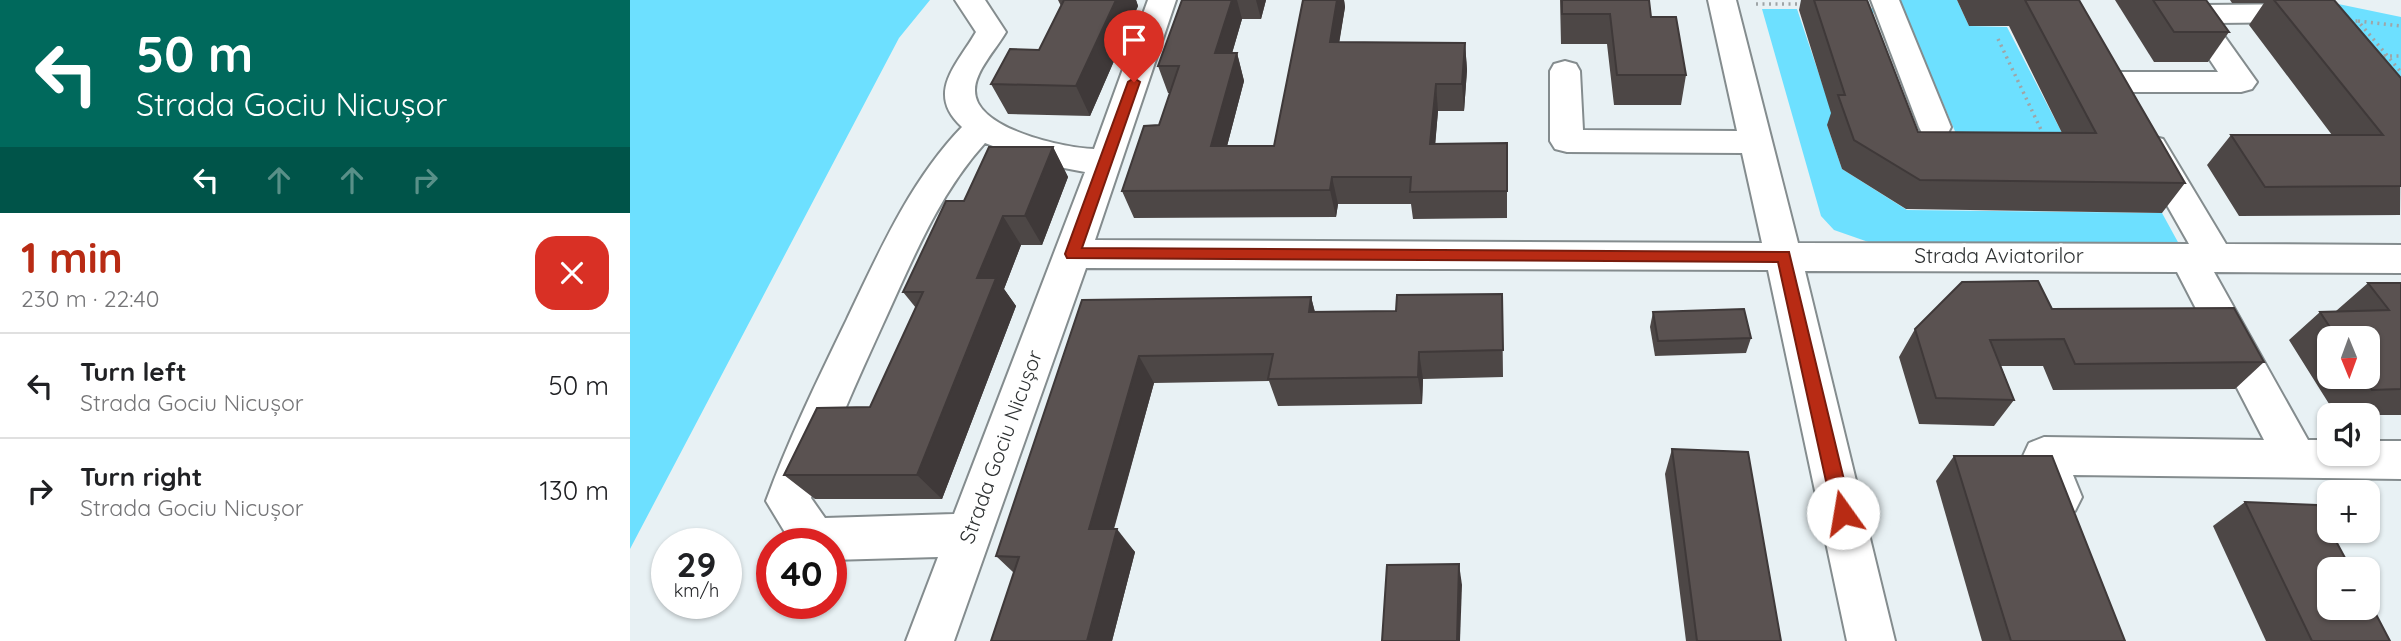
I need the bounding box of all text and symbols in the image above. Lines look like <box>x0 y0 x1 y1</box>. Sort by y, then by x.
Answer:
pin <box>1104 10 1164 82</box>
icon: arrive <box>1115 21 1153 59</box>
text: 50 m <box>136 23 253 84</box>
icon: left <box>21 28 112 119</box>
text: Strada Gociu Nicușor <box>136 84 447 124</box>
icon: left <box>187 161 225 199</box>
icon: ahead <box>260 161 298 199</box>
icon: ahead <box>333 161 371 199</box>
icon: right <box>406 161 444 199</box>
text: 1 min <box>21 231 123 284</box>
button: close <box>535 236 609 310</box>
street label: Strada Aviatorilor <box>1914 242 2084 268</box>
text: 230 m · 22:40 <box>21 284 159 313</box>
north arrow <box>2317 326 2380 388</box>
map controls <box>2317 326 2380 620</box>
street label: Strada Gociu Nicușor <box>953 346 1047 547</box>
text: Turn left <box>80 355 187 388</box>
icon: left <box>21 367 59 405</box>
text: 50 m <box>549 369 609 402</box>
text: Strada Gociu Nicușor <box>80 388 304 417</box>
button: sound <box>2317 403 2380 466</box>
text: Turn right <box>80 460 202 493</box>
icon: right <box>21 472 59 510</box>
text: 130 m <box>539 474 609 507</box>
position arrow <box>1806 476 1880 550</box>
button: + <box>2317 480 2380 543</box>
text: Strada Gociu Nicușor <box>80 493 304 522</box>
speed limit sign: 40 <box>756 528 847 619</box>
text: 29 <box>677 542 716 586</box>
button: − <box>2317 557 2380 620</box>
text: km/h <box>674 579 719 602</box>

